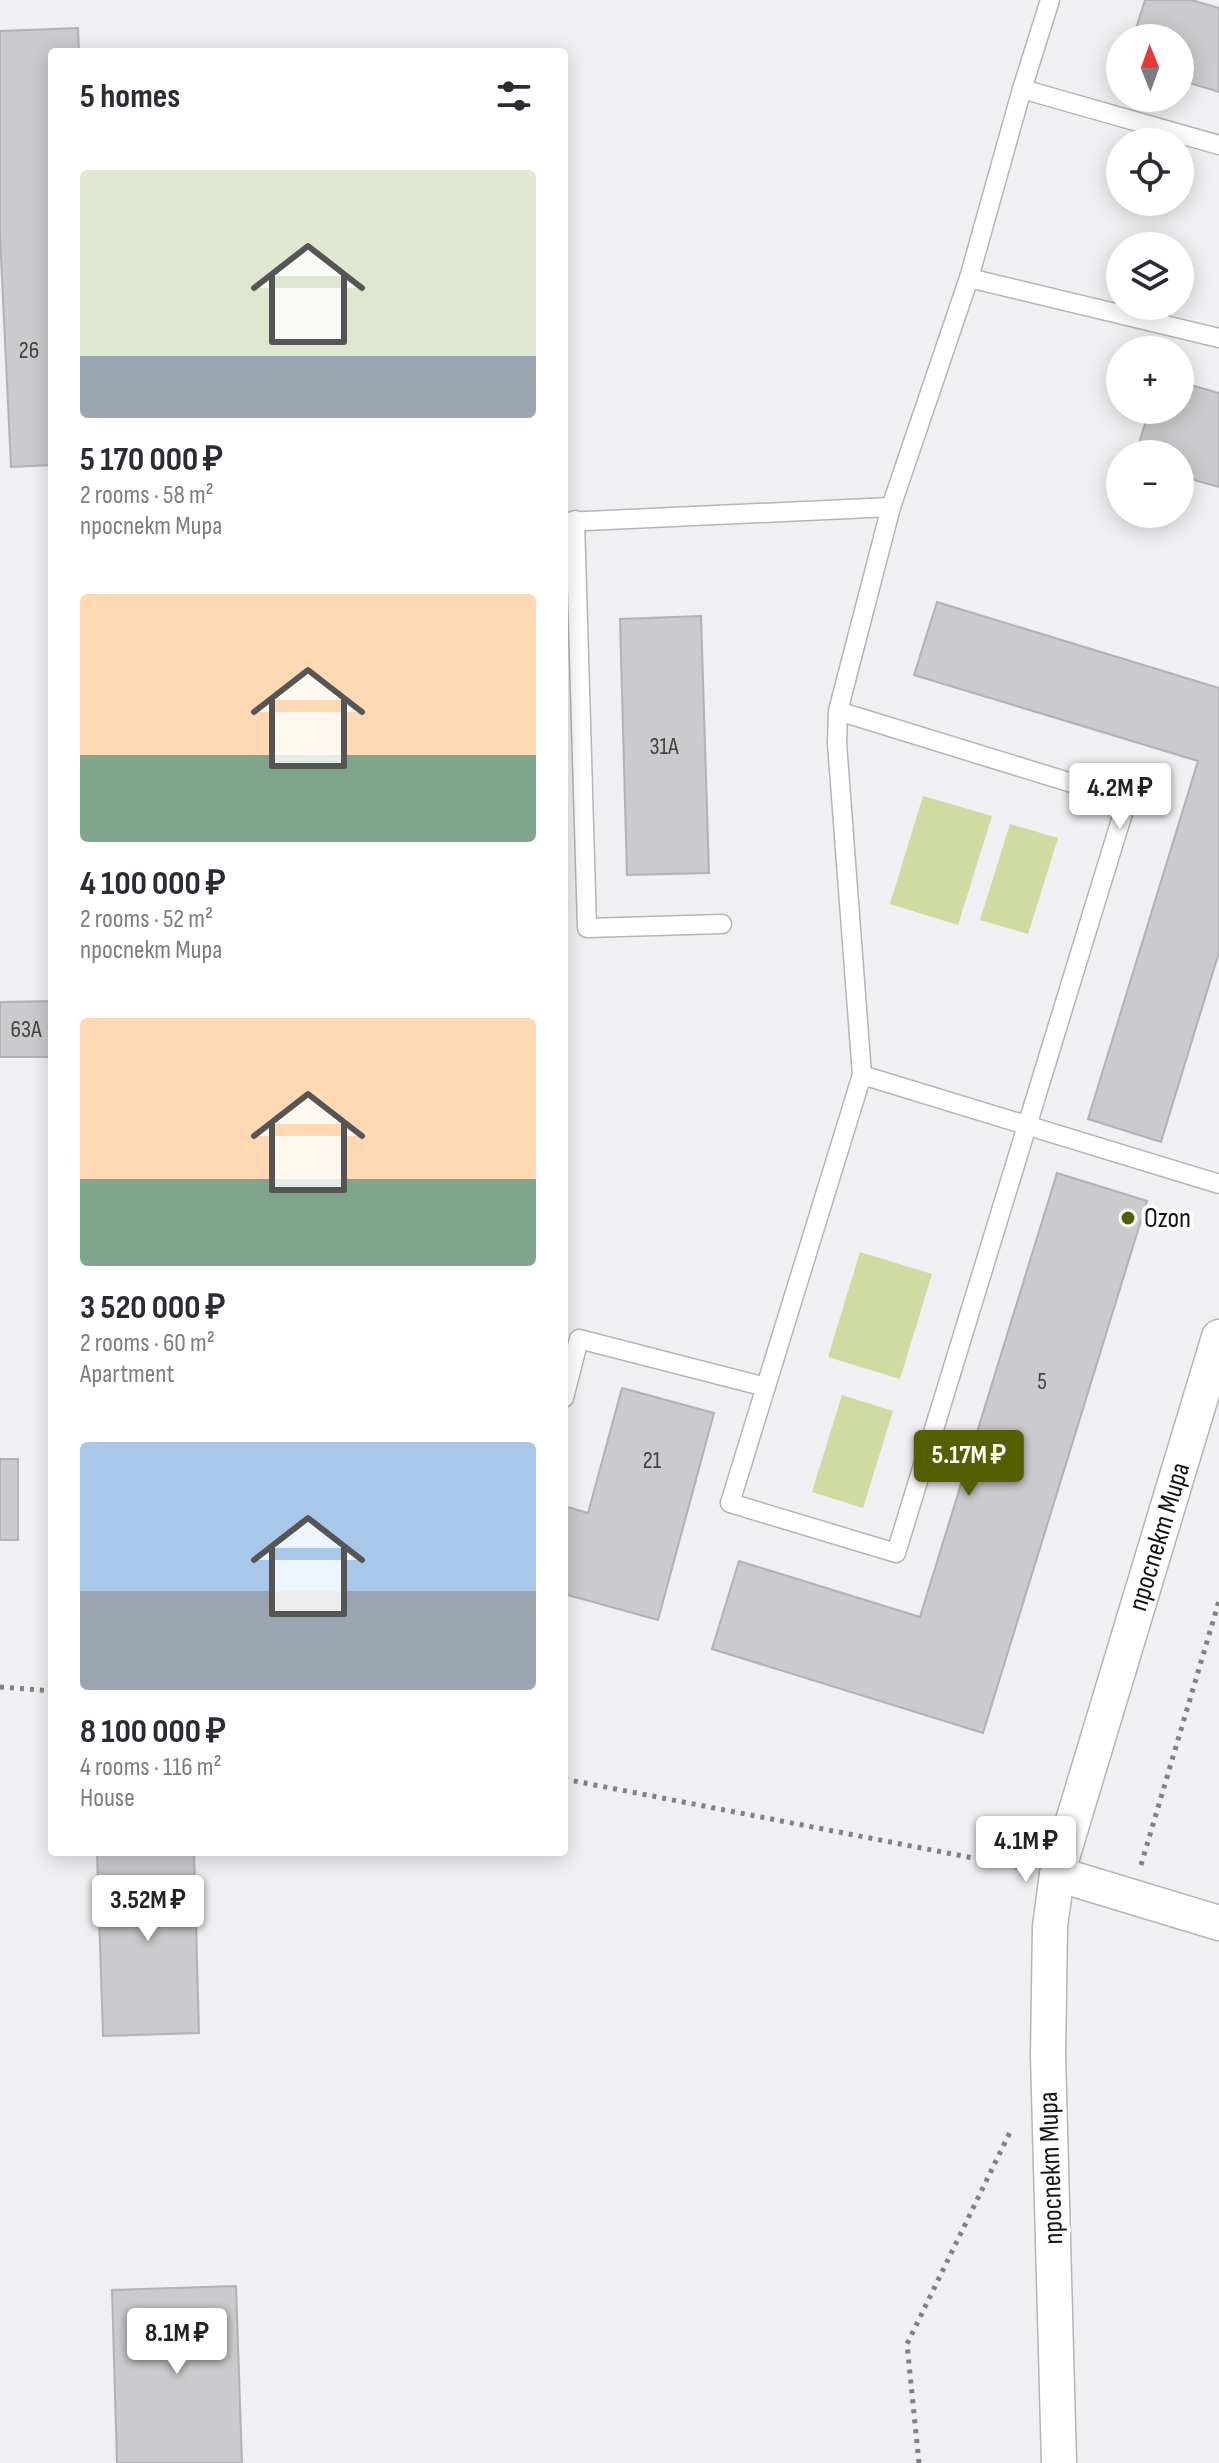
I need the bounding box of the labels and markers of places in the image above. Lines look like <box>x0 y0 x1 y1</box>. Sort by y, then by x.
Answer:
pin: 4.2M ₽ <box>1055 763 1185 831</box>
place label: Ozon <box>1144 1202 1191 1235</box>
marker: Ozon <box>1119 1209 1137 1227</box>
pin: 5.17M ₽ <box>895 1430 1043 1498</box>
pin: 4.1M ₽ <box>961 1816 1091 1884</box>
pin: 3.52M ₽ <box>74 1875 222 1943</box>
pin: 8.1M ₽ <box>112 2308 242 2376</box>

